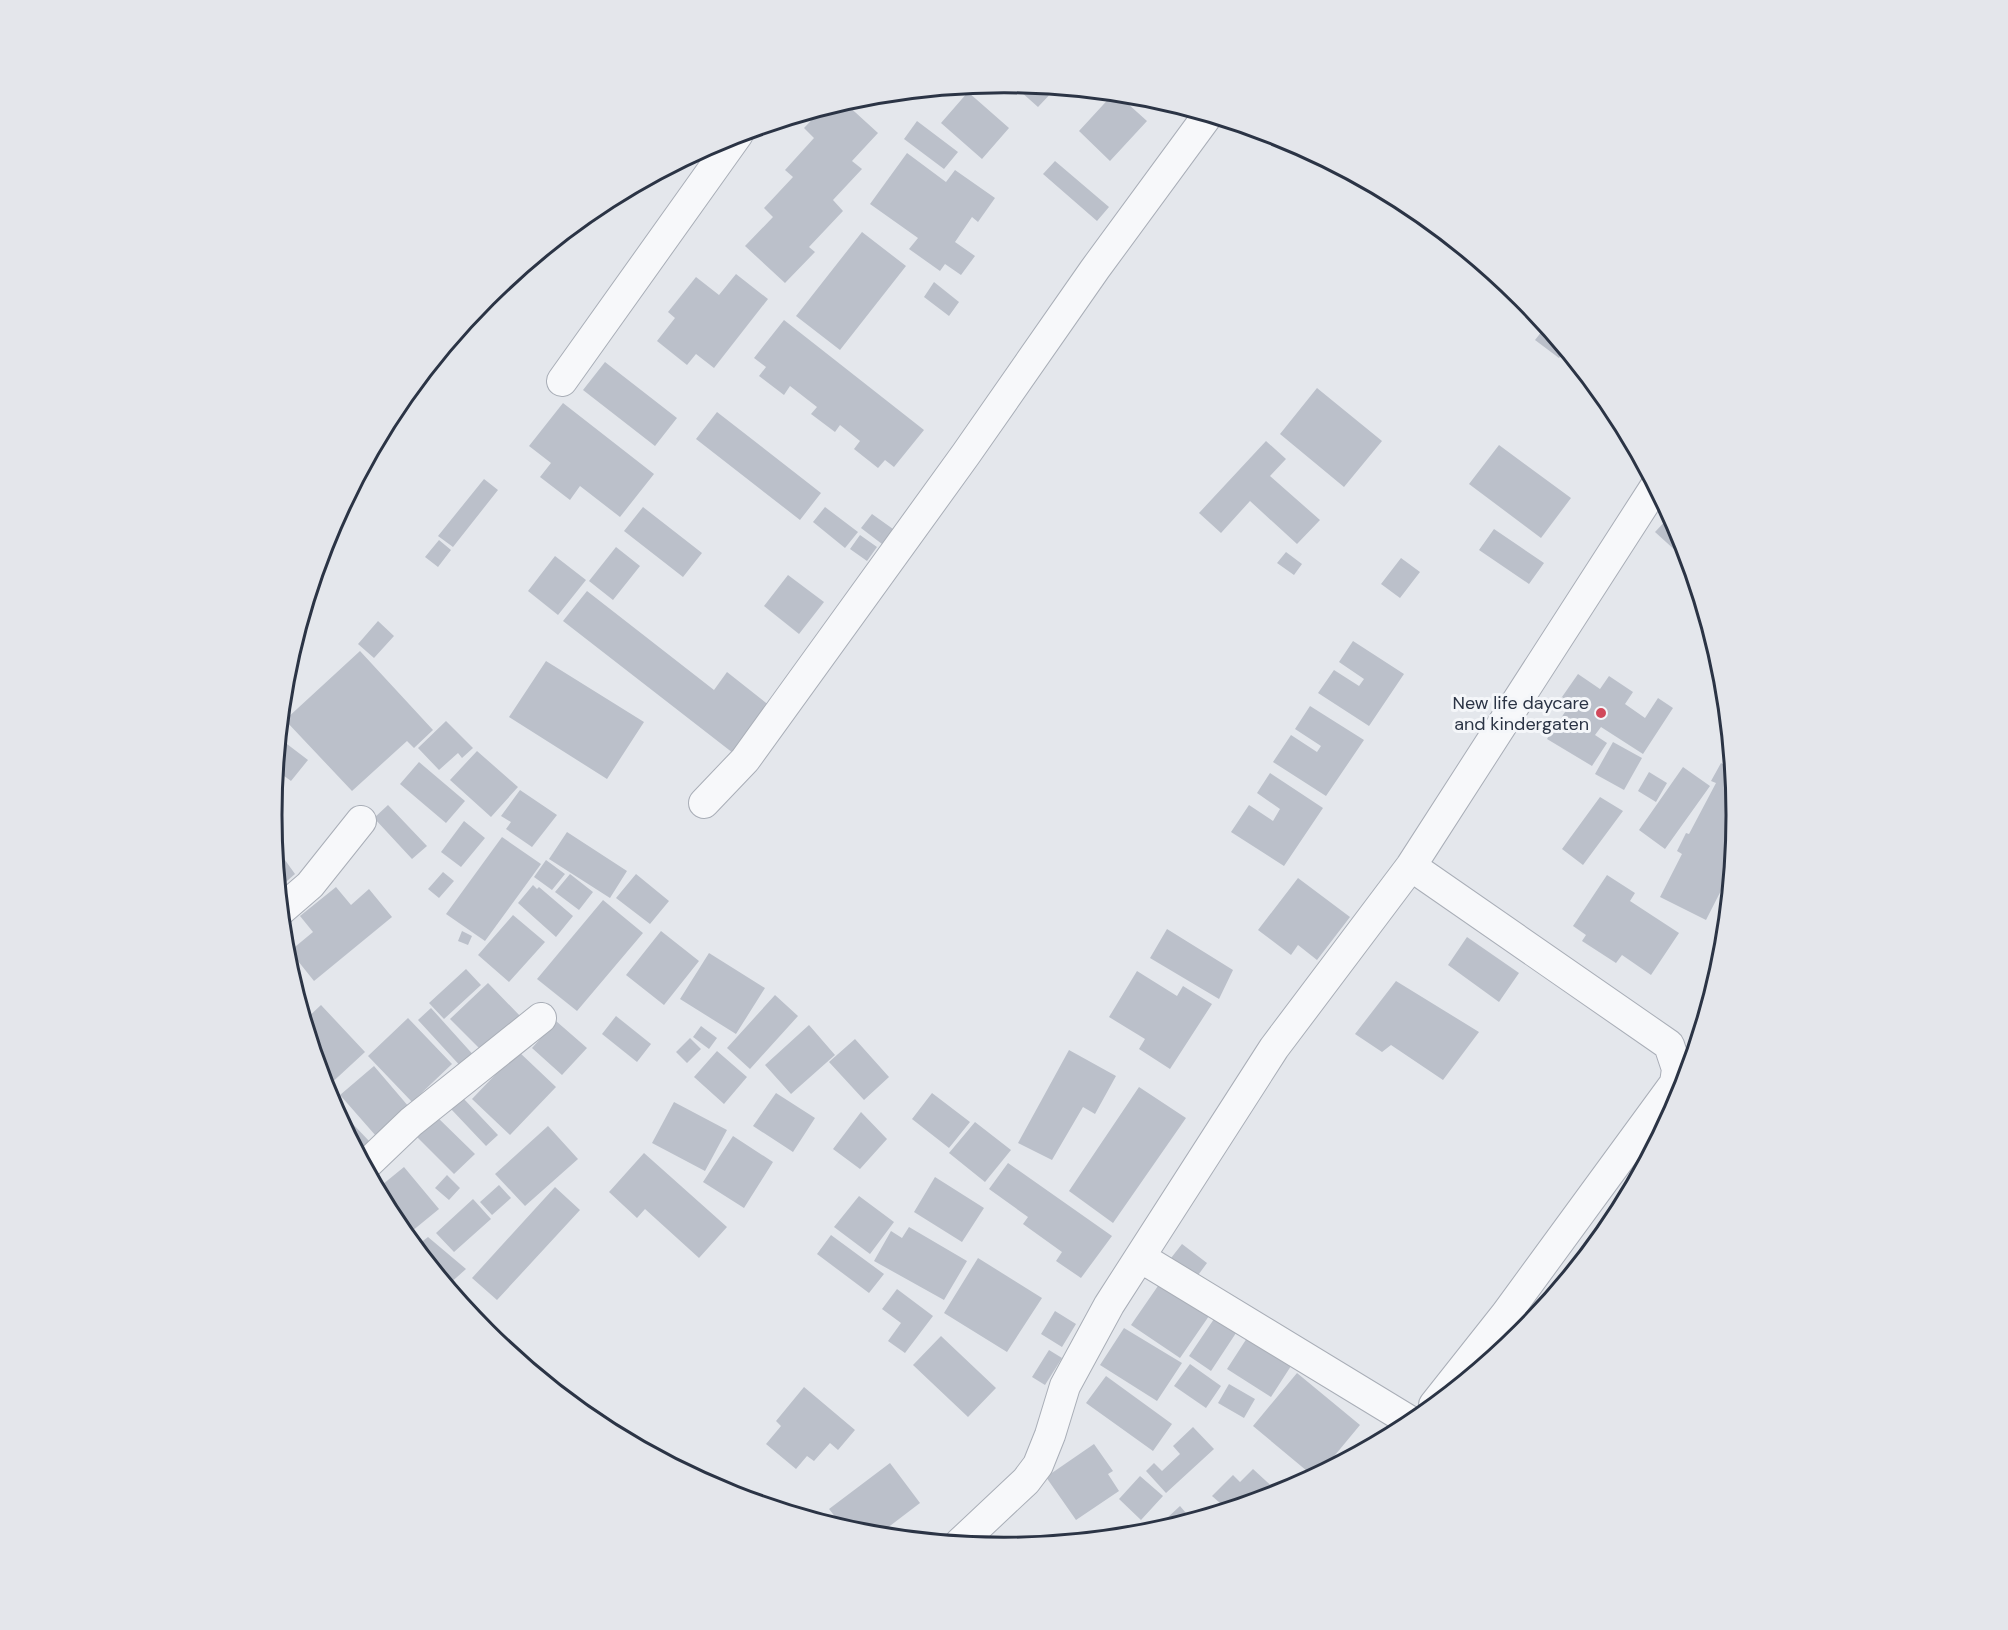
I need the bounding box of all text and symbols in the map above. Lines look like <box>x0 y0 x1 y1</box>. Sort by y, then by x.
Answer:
place label: New life daycare and kindergaten <box>1452 691 1589 736</box>
marker: New life daycare and kindergaten <box>1594 706 1608 720</box>

